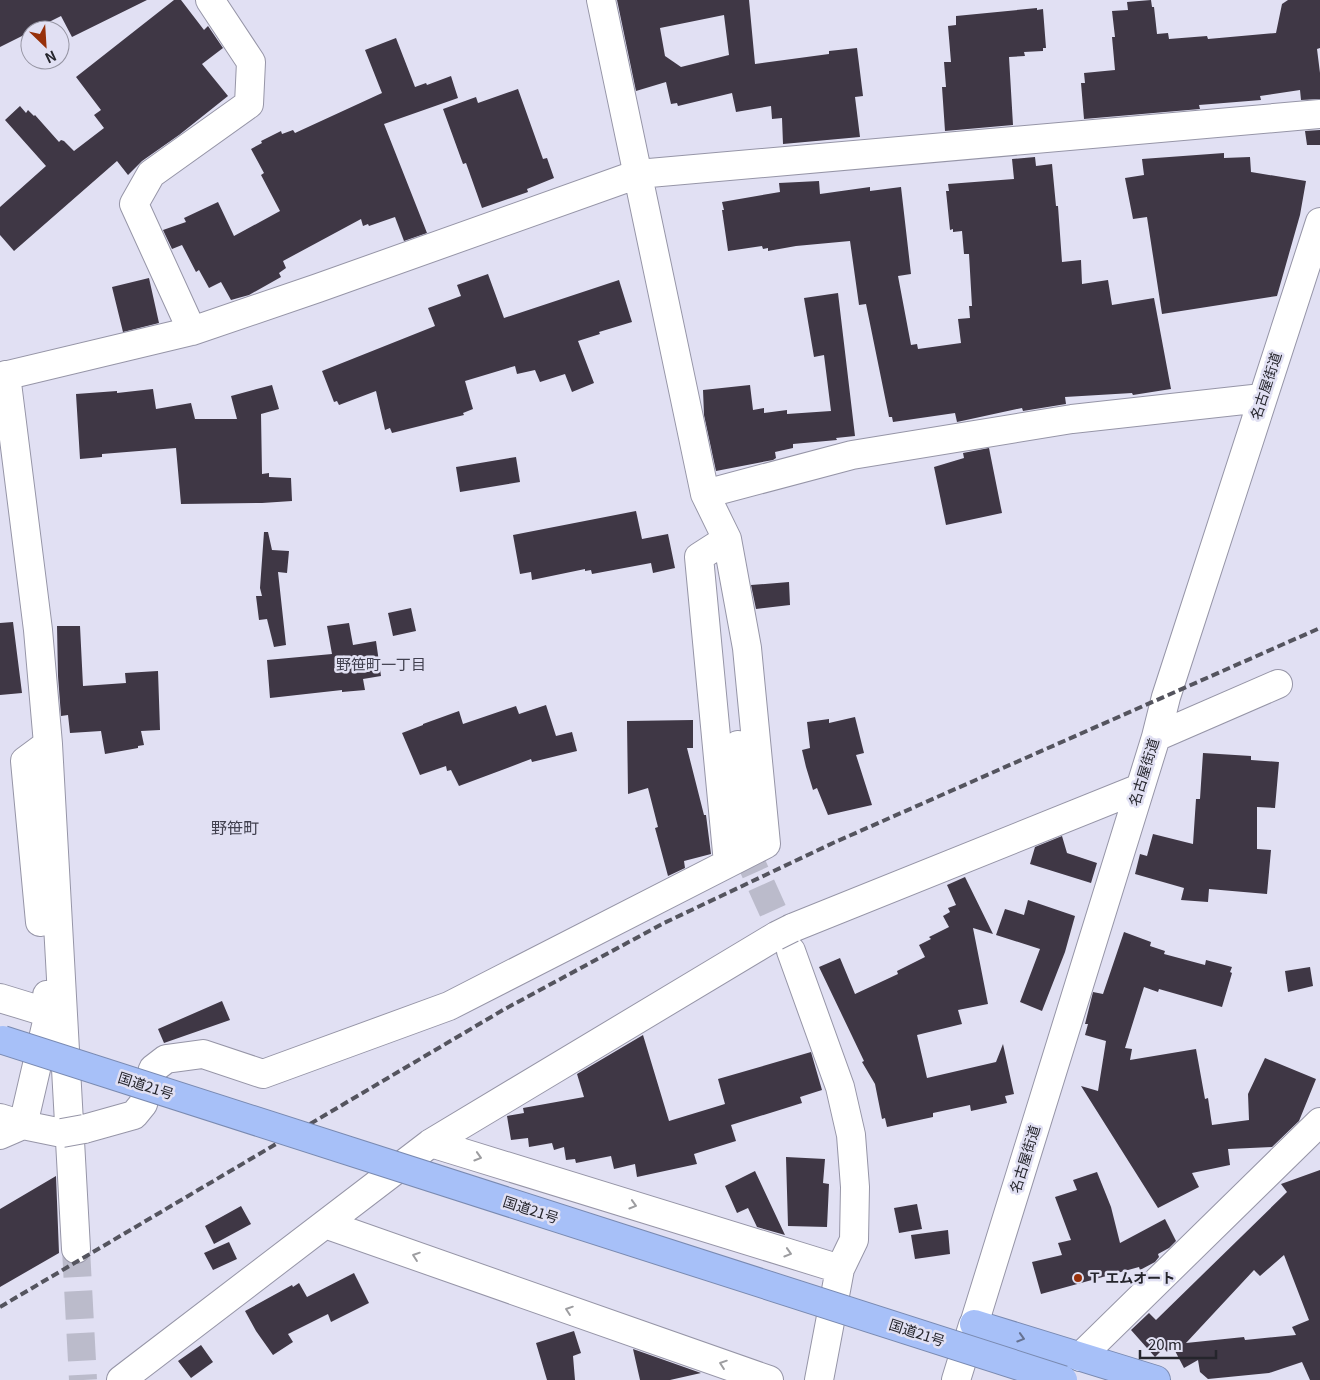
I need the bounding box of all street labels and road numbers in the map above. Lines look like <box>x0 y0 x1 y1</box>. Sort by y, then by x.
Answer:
street label: 名古屋街道 <box>1245 349 1285 422</box>
street label: 名古屋街道 <box>1123 735 1163 808</box>
street label: 国道21号 <box>116 1067 177 1103</box>
street label: 名古屋街道 <box>1004 1122 1044 1195</box>
street label: 国道21号 <box>501 1191 562 1227</box>
street label: 国道21号 <box>887 1314 948 1350</box>

